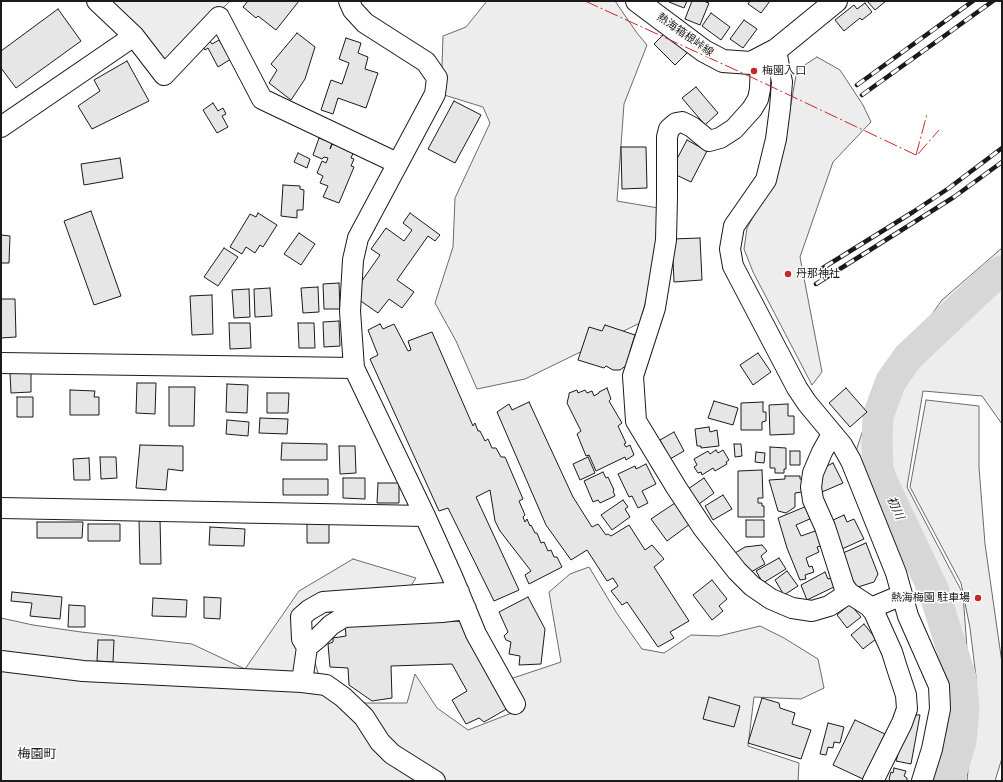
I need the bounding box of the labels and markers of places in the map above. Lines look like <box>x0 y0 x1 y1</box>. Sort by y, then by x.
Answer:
place label: 梅園入口 <box>762 64 806 78</box>
marker: 梅園入口 <box>749 66 759 76</box>
place label: 丹那神社 <box>796 267 840 281</box>
marker: 丹那神社 <box>783 269 793 279</box>
place label: 熱海梅園 駐車場 <box>891 591 970 605</box>
marker: 熱海梅園 駐車場 <box>973 593 983 603</box>

